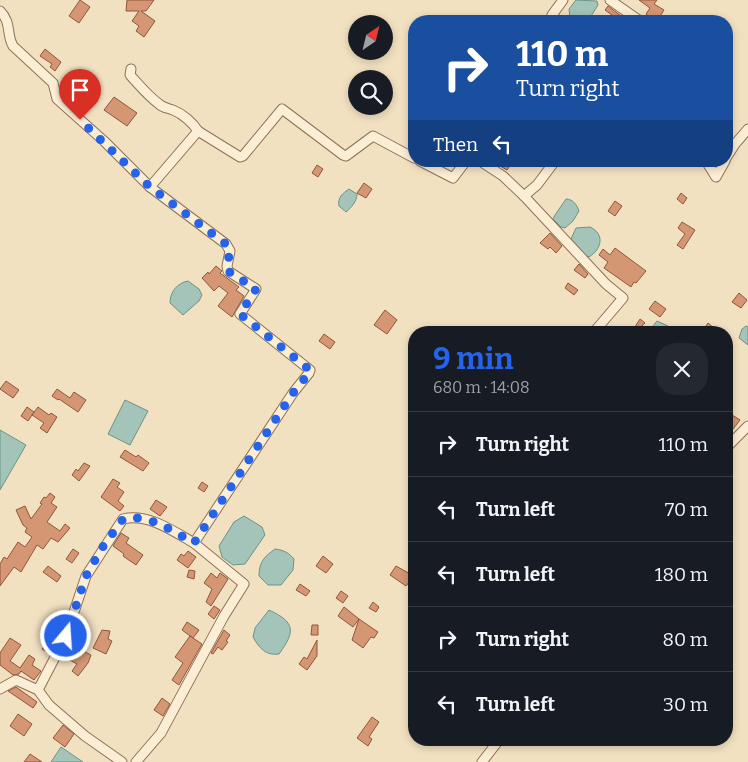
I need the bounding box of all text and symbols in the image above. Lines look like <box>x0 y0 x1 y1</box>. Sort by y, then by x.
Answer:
north arrow <box>348 15 392 60</box>
map controls <box>348 15 393 115</box>
text: 110 m <box>516 33 608 75</box>
icon: right <box>433 35 498 100</box>
pin <box>59 69 101 120</box>
button: search <box>348 70 393 115</box>
text: Turn right <box>516 75 619 102</box>
icon: arrive <box>66 76 94 104</box>
icon: left <box>488 130 516 158</box>
text: Then <box>433 133 478 156</box>
text: 9 min <box>433 341 514 377</box>
button: close <box>656 343 708 395</box>
text: 680 m · 14:08 <box>433 378 530 397</box>
icon: right <box>433 430 461 458</box>
text: Turn right <box>476 433 569 456</box>
text: 110 m <box>658 433 708 456</box>
icon: left <box>433 495 461 523</box>
text: Turn left <box>476 498 555 521</box>
text: 70 m <box>665 498 708 521</box>
icon: left <box>433 560 461 588</box>
text: Turn left <box>476 563 555 586</box>
text: 180 m <box>655 563 708 586</box>
position arrow <box>39 609 91 661</box>
icon: right <box>433 625 461 653</box>
text: Turn right <box>476 628 569 651</box>
text: 80 m <box>662 628 708 651</box>
icon: left <box>433 690 461 718</box>
text: Turn left <box>476 693 555 716</box>
text: 30 m <box>663 693 708 716</box>

